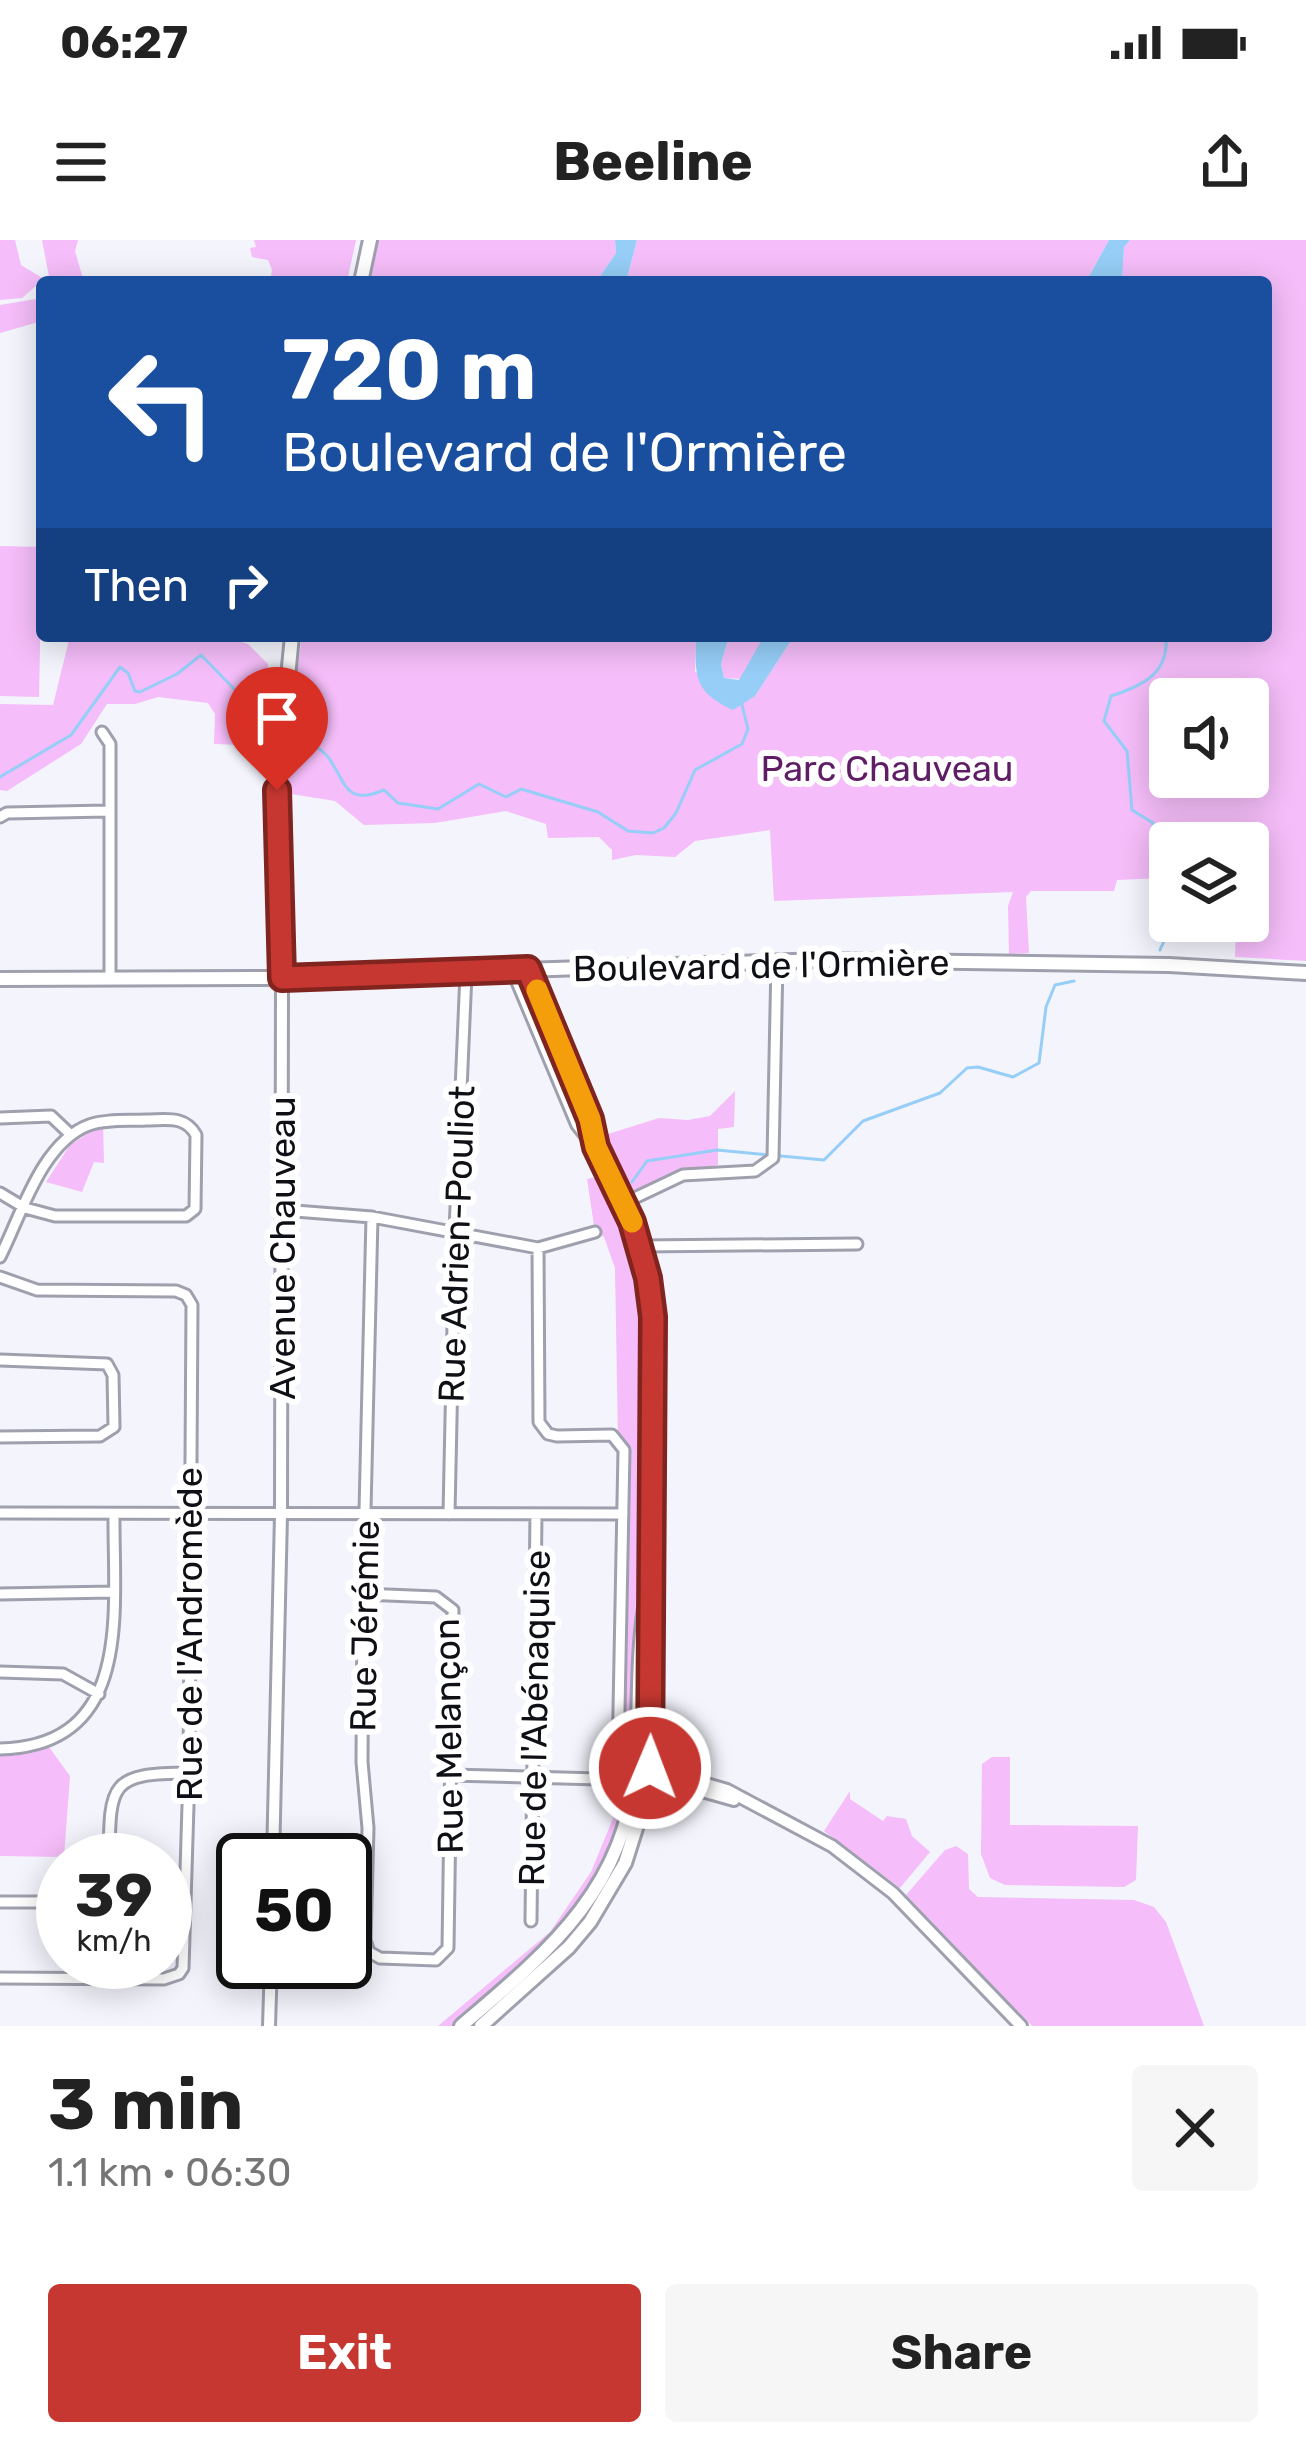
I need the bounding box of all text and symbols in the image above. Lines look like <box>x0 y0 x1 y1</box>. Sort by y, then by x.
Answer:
text: 06:27 <box>60 16 188 69</box>
icon: menu <box>48 129 114 195</box>
icon: share <box>1192 129 1258 195</box>
text: Beeline <box>553 130 753 194</box>
text: 720 m <box>282 320 537 420</box>
icon: left <box>84 324 240 480</box>
text: Boulevard de l'Ormière <box>282 421 847 485</box>
icon: right <box>213 552 279 618</box>
text: Then <box>84 559 189 612</box>
pin <box>226 667 328 790</box>
map controls <box>1149 678 1269 942</box>
button: sound <box>1149 678 1269 798</box>
icon: arrive <box>244 685 310 751</box>
park label: Parc Chauveau <box>760 747 1014 790</box>
button: layers <box>1149 822 1269 942</box>
street label: Boulevard de l'Ormière <box>572 941 950 990</box>
street label: Rue Adrien-Pouliot <box>429 1085 484 1403</box>
street label: Avenue Chauveau <box>261 1096 304 1400</box>
street label: Rue de l'Andromède <box>168 1467 211 1801</box>
street label: Rue Jérémie <box>341 1520 388 1732</box>
street label: Rue de l'Abénaquise <box>510 1549 559 1887</box>
street label: Rue Melançon <box>425 1618 472 1854</box>
position arrow <box>587 1705 713 1831</box>
speed limit sign: 50 <box>216 1833 372 1989</box>
text: 39 <box>75 1860 153 1931</box>
text: km/h <box>77 1923 151 1959</box>
text: 3 min <box>48 2062 244 2147</box>
button: close <box>1132 2065 1258 2191</box>
text: 1.1 km · 06:30 <box>48 2150 291 2196</box>
button: Exit <box>48 2284 641 2422</box>
button: Share <box>665 2284 1258 2422</box>

